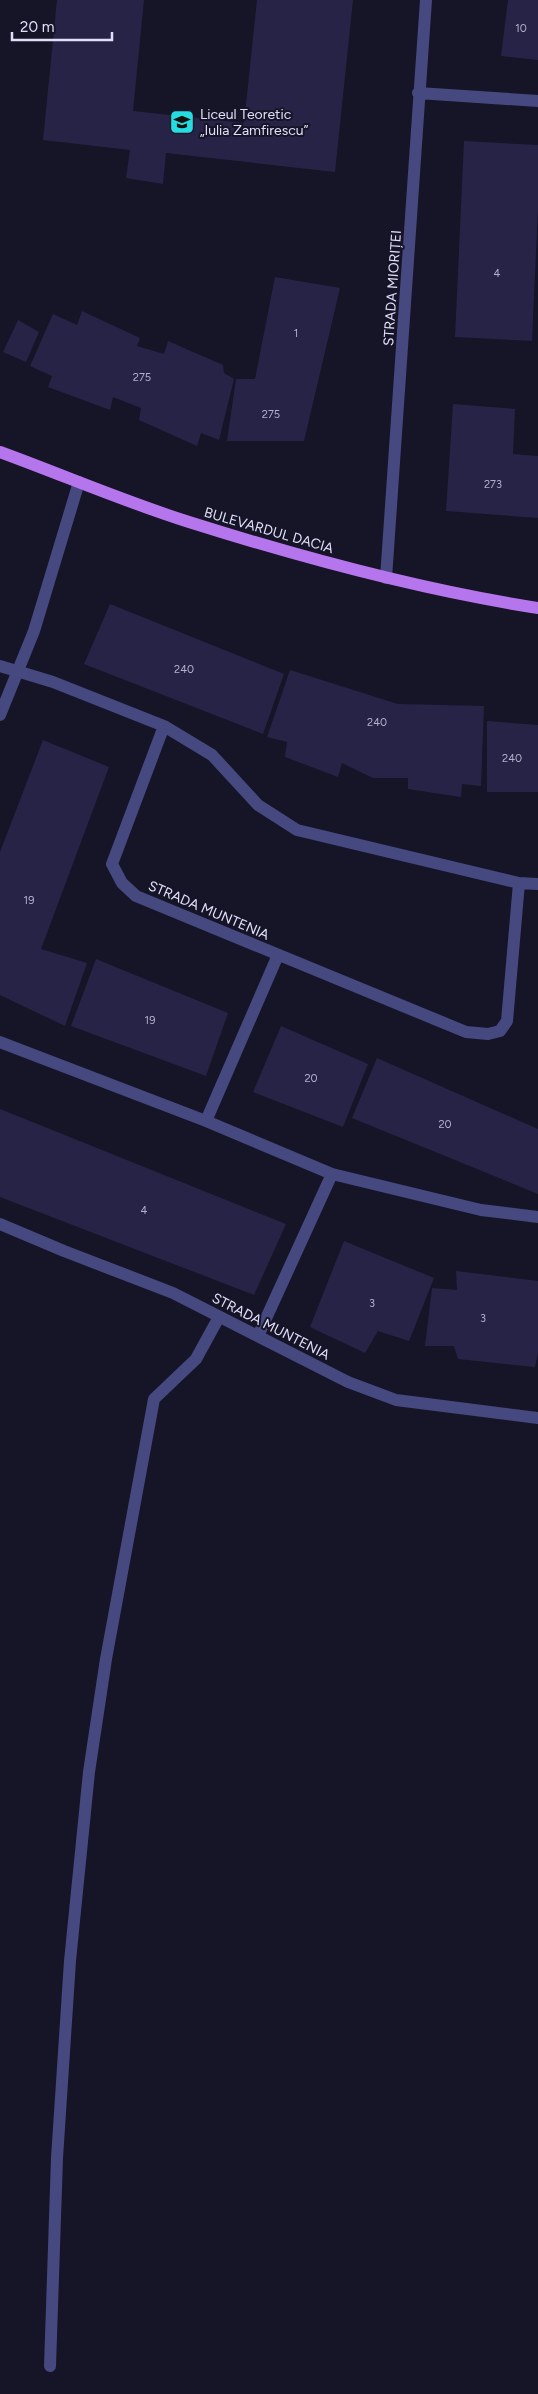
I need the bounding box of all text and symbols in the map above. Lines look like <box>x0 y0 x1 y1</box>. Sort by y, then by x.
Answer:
scale bar <box>12 10 112 42</box>
text: 20 m <box>20 18 54 36</box>
house number: 10 <box>515 22 527 35</box>
place label: Liceul Teoretic „Iulia Zamfirescu” <box>200 106 309 139</box>
school or university icon: Liceul Teoretic „Iulia Zamfirescu” <box>169 109 195 135</box>
street label: STRADA MIORIȚEI <box>380 230 405 347</box>
house number: 4 <box>494 267 501 280</box>
house number: 1 <box>294 327 298 340</box>
house number: 275 <box>133 371 151 384</box>
house number: 275 <box>262 408 280 421</box>
house number: 273 <box>484 478 502 491</box>
street label: BULEVARDUL DACIA <box>202 504 336 557</box>
house number: 240 <box>174 663 194 676</box>
house number: 240 <box>367 716 387 729</box>
house number: 240 <box>502 752 522 765</box>
street label: STRADA MUNTENIA <box>146 877 272 944</box>
house number: 19 <box>24 894 34 907</box>
house number: 19 <box>145 1014 155 1027</box>
house number: 20 <box>304 1072 318 1085</box>
house number: 20 <box>438 1118 452 1131</box>
house number: 4 <box>141 1204 148 1217</box>
street label: STRADA MUNTENIA <box>209 1289 333 1364</box>
house number: 3 <box>369 1297 375 1310</box>
house number: 3 <box>480 1312 486 1325</box>

